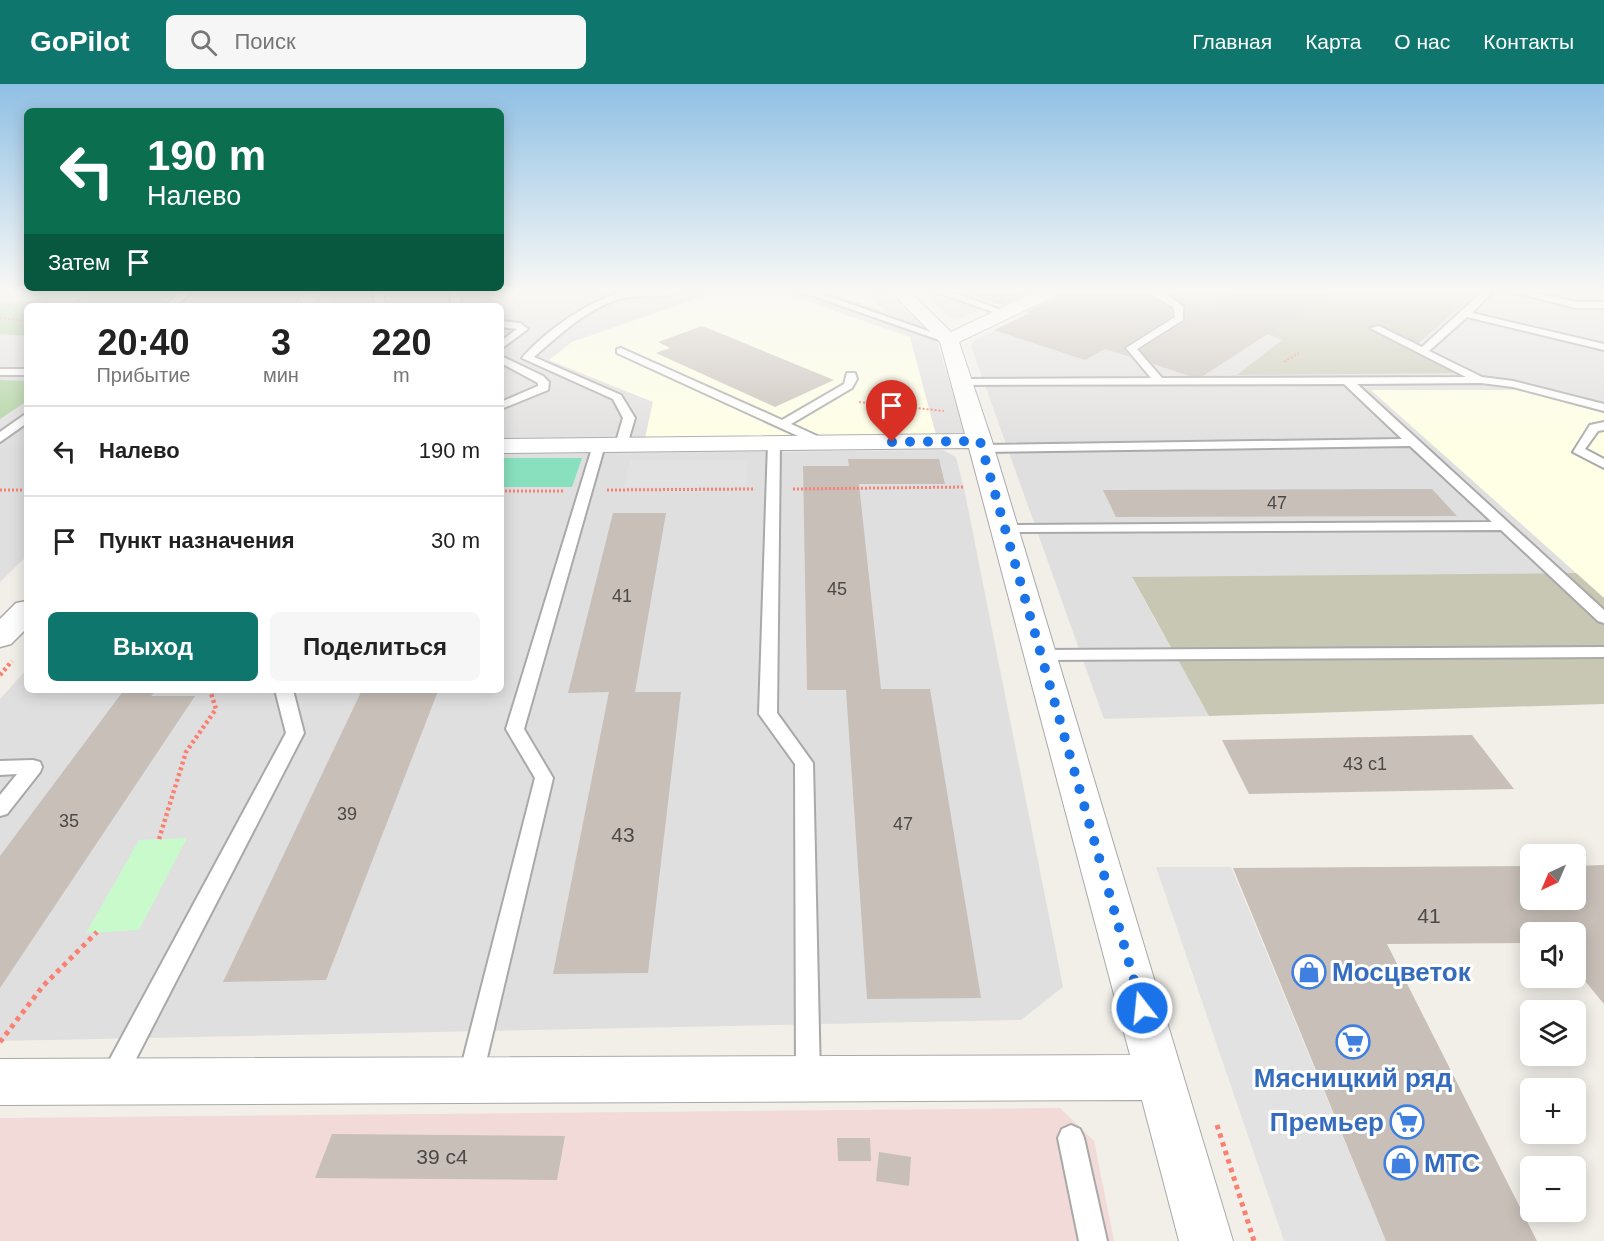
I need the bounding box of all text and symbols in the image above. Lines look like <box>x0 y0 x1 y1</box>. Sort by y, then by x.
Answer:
search box <box>166 15 586 69</box>
text: GoPilot <box>30 26 130 57</box>
icon: search <box>187 26 220 59</box>
text: Поиск <box>235 29 296 54</box>
text: Главная <box>1192 30 1272 53</box>
text: Карта <box>1305 30 1361 53</box>
text: О нас <box>1394 30 1450 53</box>
text: Контакты <box>1483 30 1574 53</box>
icon: left <box>48 132 126 210</box>
text: 190 m <box>147 132 266 179</box>
text: Налево <box>147 181 241 211</box>
icon: arrive <box>122 246 155 279</box>
text: Затем <box>48 250 110 275</box>
text: 20:40 <box>97 322 190 363</box>
text: 3 <box>271 322 291 363</box>
text: 220 <box>371 322 431 363</box>
text: Прибытие <box>96 364 190 386</box>
text: мин <box>263 364 299 386</box>
text: m <box>393 364 410 386</box>
pin <box>866 380 917 442</box>
icon: arrive <box>875 389 908 422</box>
icon: left <box>48 435 81 468</box>
text: Налево <box>99 438 180 463</box>
text: 190 m <box>419 438 480 463</box>
house number: 47 <box>1267 493 1287 513</box>
icon: arrive <box>48 525 81 558</box>
text: Пункт назначения <box>99 528 295 553</box>
text: 30 m <box>431 528 480 553</box>
house number: 45 <box>827 579 847 599</box>
house number: 41 <box>612 586 632 606</box>
button: Выход <box>48 612 258 681</box>
button: Поделиться <box>270 612 480 681</box>
house number: 43 с1 <box>1343 754 1387 774</box>
house number: 39 <box>337 804 357 824</box>
house number: 35 <box>59 811 79 831</box>
house number: 47 <box>893 814 913 834</box>
house number: 43 <box>611 823 635 846</box>
north arrow <box>1520 844 1586 910</box>
map controls <box>1520 844 1586 1222</box>
house number: 41 <box>1417 904 1441 927</box>
button: sound <box>1520 922 1586 988</box>
shop icon: Мосцветок <box>1291 954 1327 990</box>
place label: Мосцветок <box>1332 957 1472 987</box>
position arrow <box>1110 976 1174 1040</box>
button: layers <box>1520 1000 1586 1066</box>
supermarket icon: Мясницкий ряд <box>1335 1024 1371 1060</box>
place label: Мясницкий ряд <box>1254 1063 1453 1093</box>
button: + <box>1520 1078 1586 1144</box>
supermarket icon: Премьер <box>1389 1104 1425 1140</box>
place label: Премьер <box>1270 1107 1384 1137</box>
house number: 39 с4 <box>416 1145 468 1168</box>
shop icon: МТС <box>1383 1145 1419 1181</box>
place label: МТС <box>1424 1148 1481 1178</box>
button: − <box>1520 1156 1586 1222</box>

